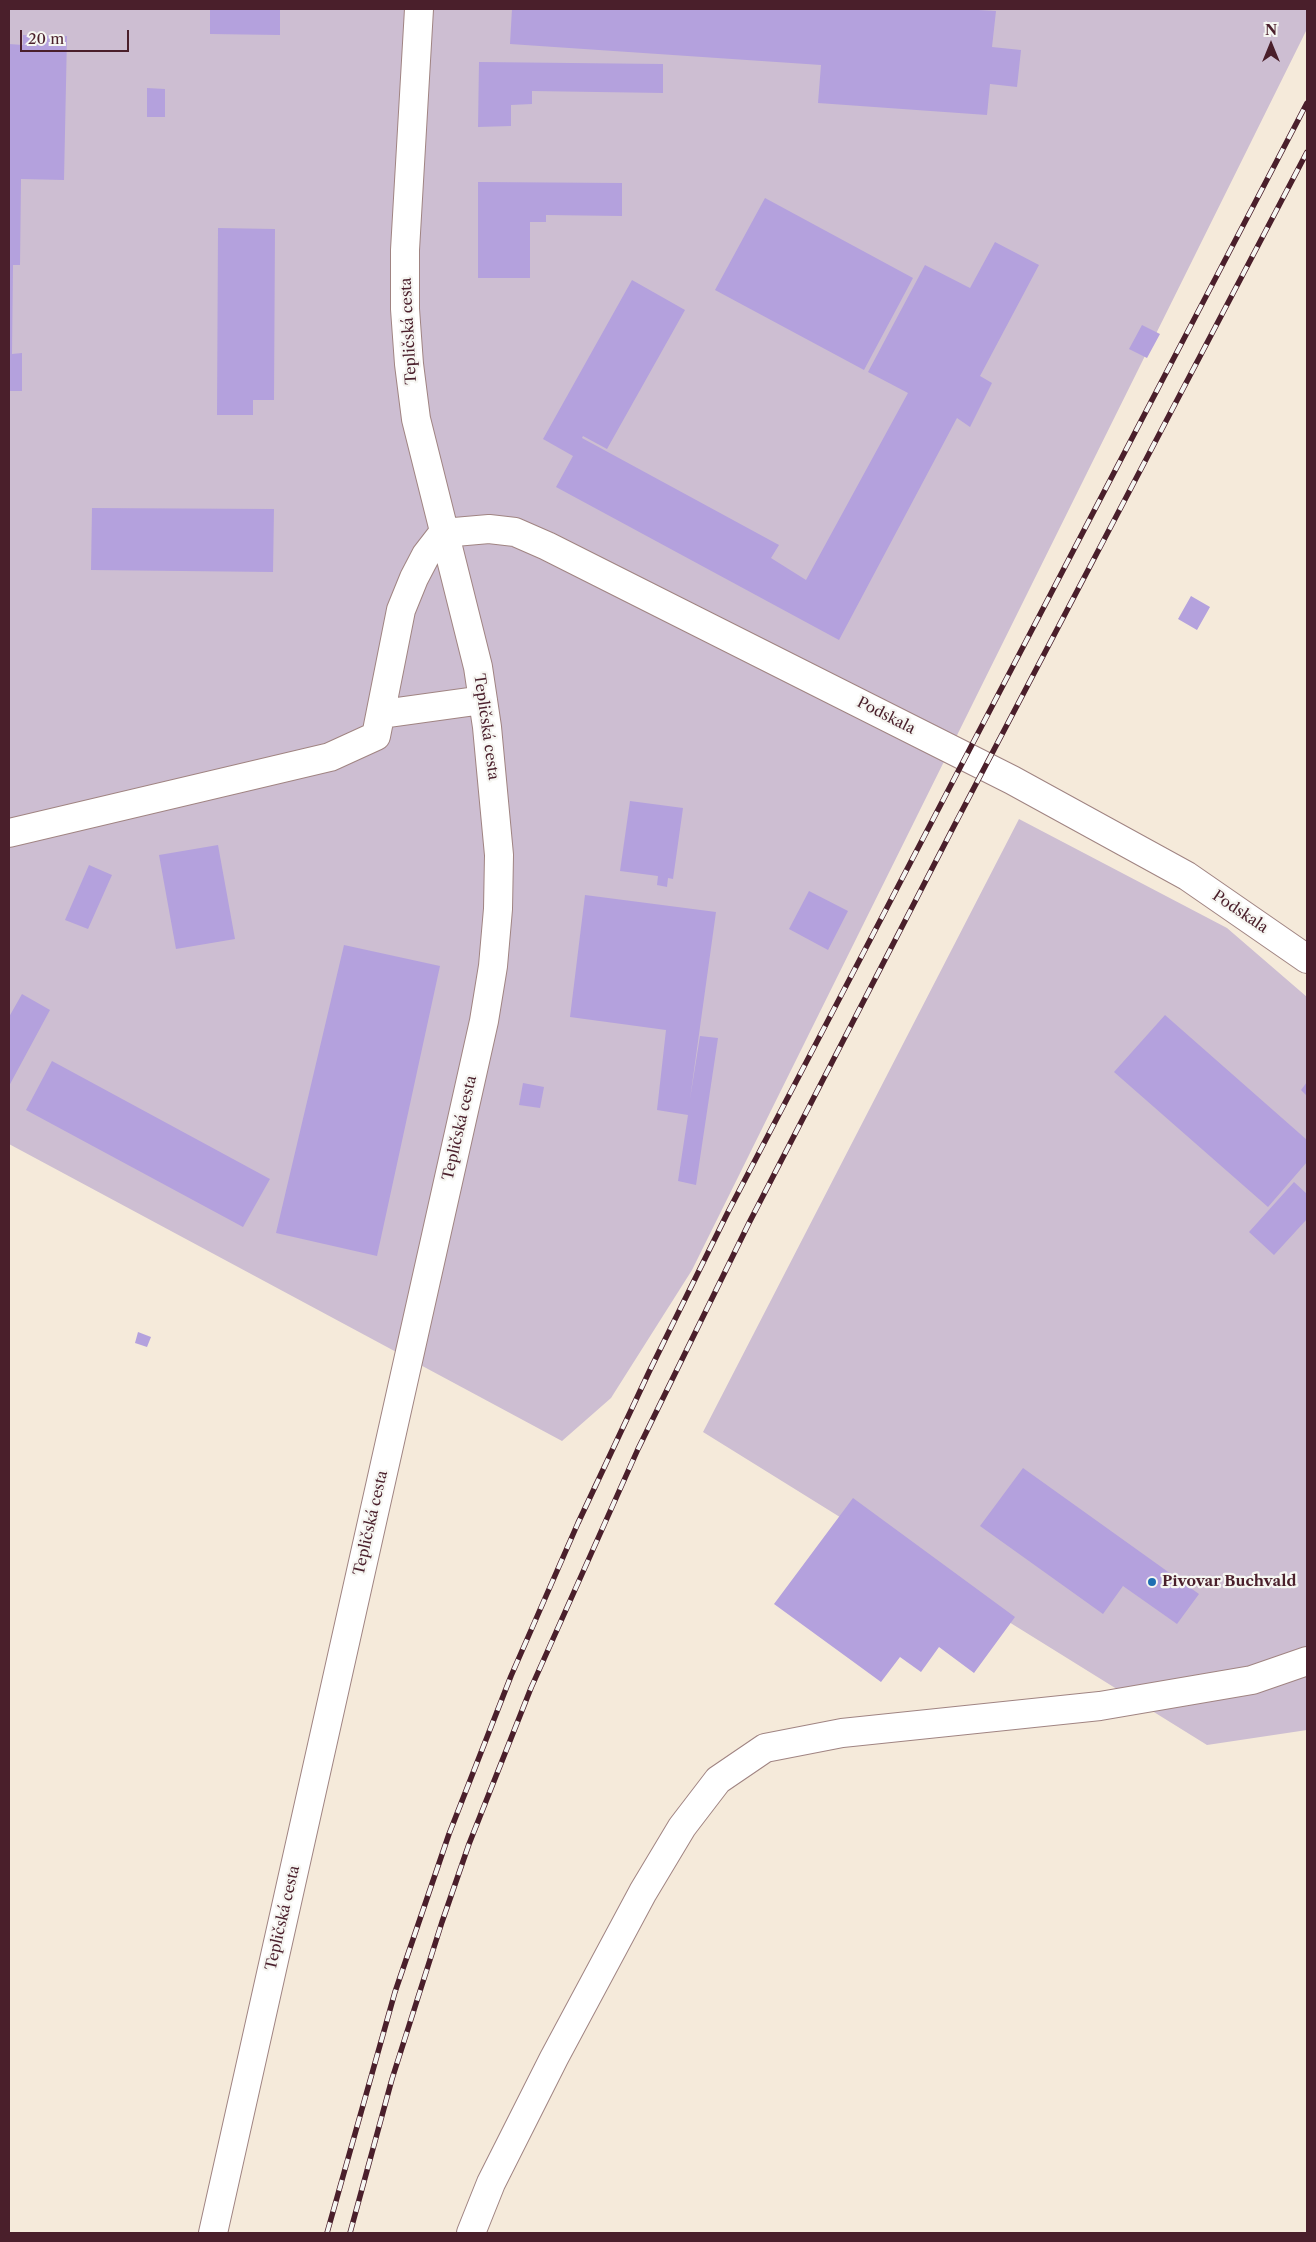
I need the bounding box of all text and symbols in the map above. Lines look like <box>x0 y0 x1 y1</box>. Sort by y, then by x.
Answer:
scale bar <box>22 20 131 52</box>
north arrow <box>1246 20 1296 70</box>
text: N <box>1265 21 1277 39</box>
text: 20 m <box>28 29 64 48</box>
street label: Tepličská cesta <box>397 277 421 385</box>
street label: Tepličská cesta <box>470 673 502 781</box>
street label: Podskala <box>854 694 918 738</box>
street label: Podskala <box>1209 887 1271 937</box>
street label: Tepličská cesta <box>439 1074 481 1182</box>
street label: Tepličská cesta <box>350 1469 392 1577</box>
place label: Pivovar Buchvald <box>1162 1573 1296 1591</box>
marker: Pivovar Buchvald <box>1146 1576 1158 1588</box>
street label: Tepličská cesta <box>262 1864 304 1972</box>

